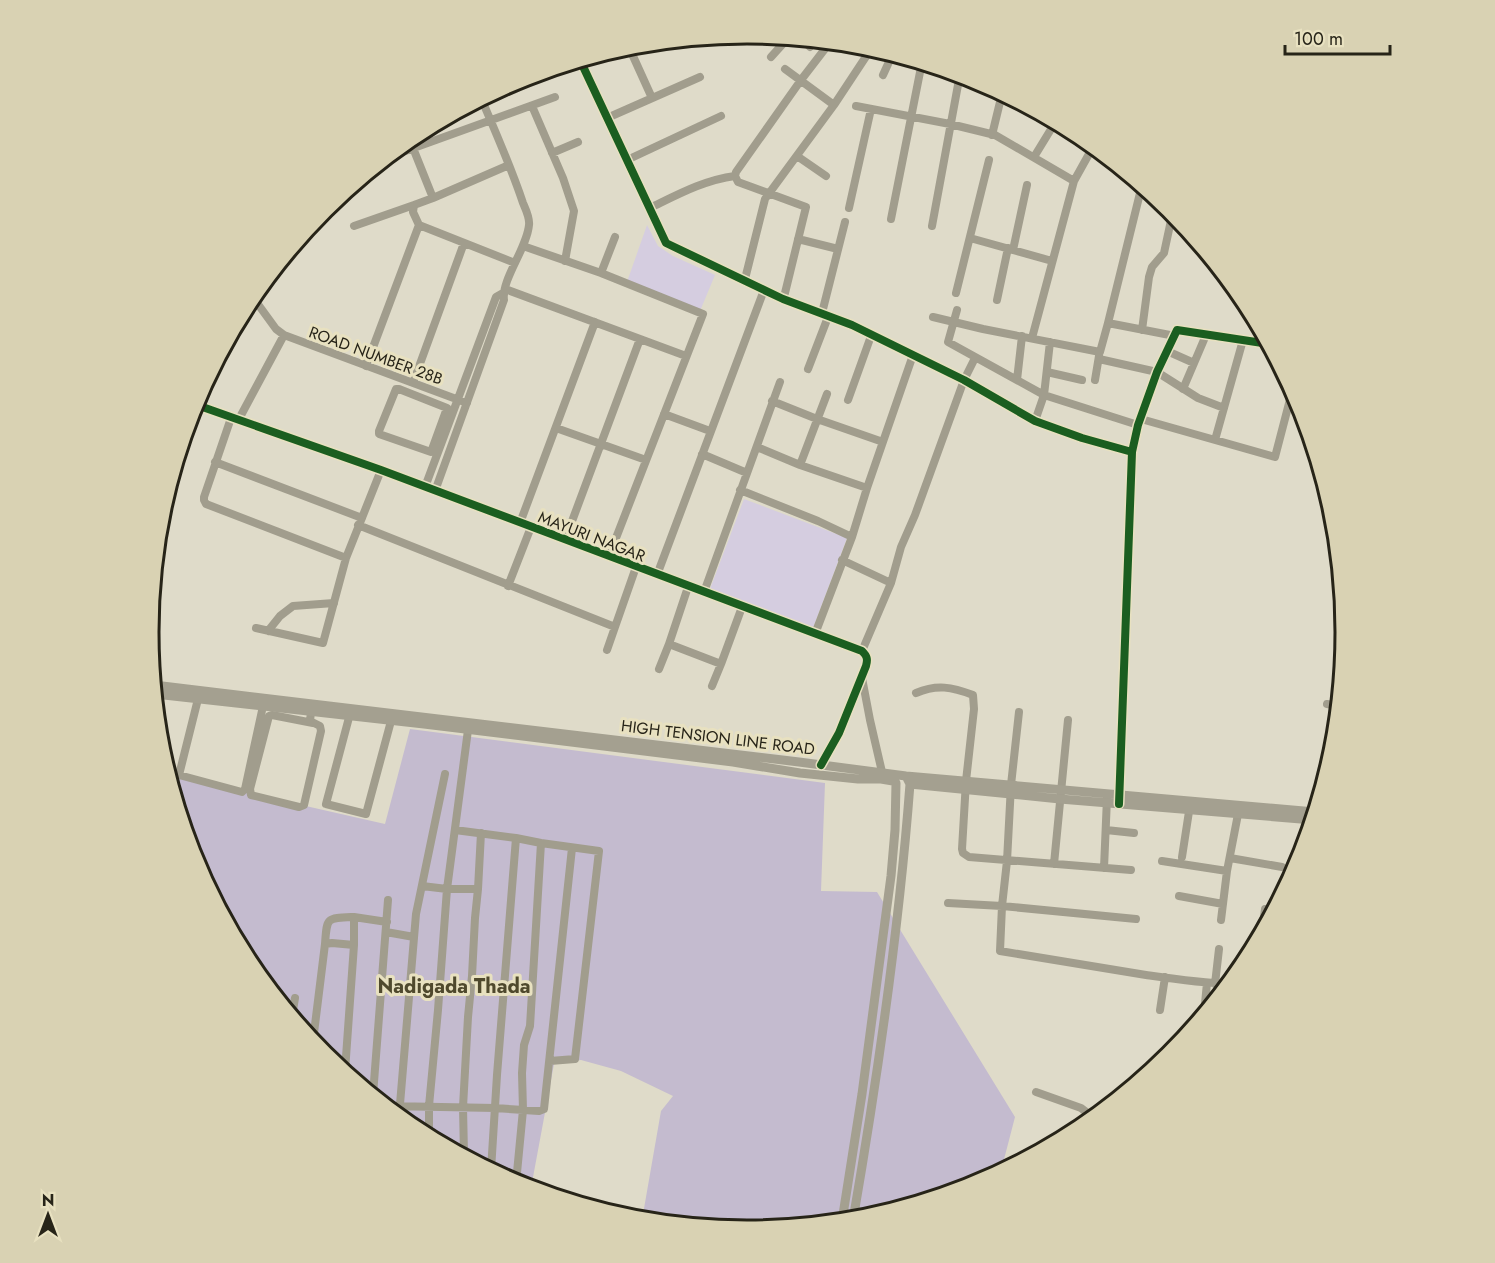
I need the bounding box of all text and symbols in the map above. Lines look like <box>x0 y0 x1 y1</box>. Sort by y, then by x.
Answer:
scale bar <box>1285 18 1390 56</box>
text: 100 m <box>1294 26 1343 52</box>
street label: ROAD NUMBER 28B <box>306 321 446 390</box>
street label: MAYURI NAGAR <box>535 505 649 567</box>
street label: HIGH TENSION LINE ROAD <box>620 714 816 761</box>
district label: Nadigada Thada <box>377 972 531 1001</box>
north arrow <box>18 1185 78 1245</box>
text: N <box>42 1189 54 1212</box>

